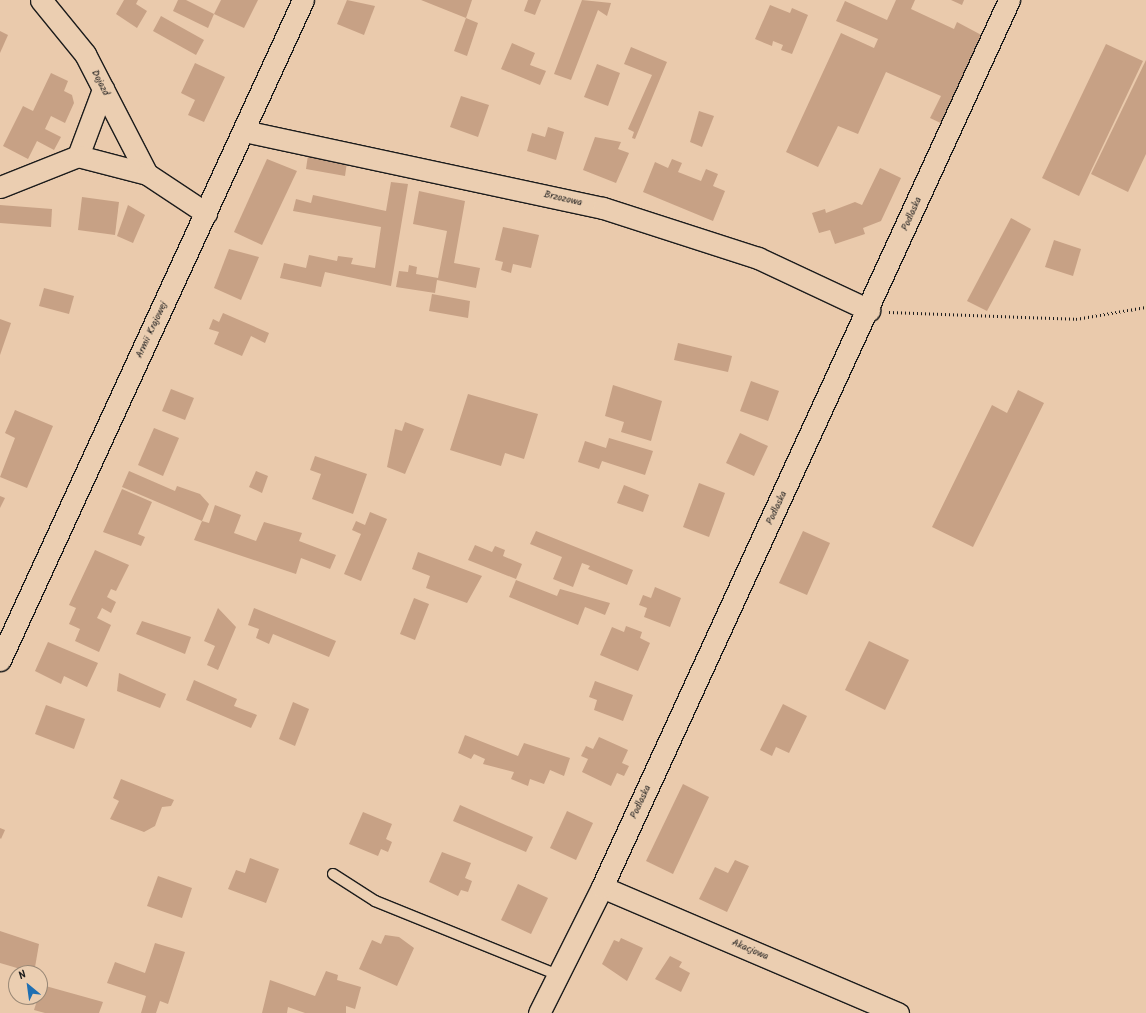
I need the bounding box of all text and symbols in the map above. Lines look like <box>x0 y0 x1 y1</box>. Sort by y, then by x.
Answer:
street label: Dojazd <box>88 68 112 98</box>
street label: Brzozowa <box>543 189 583 209</box>
street label: Podlaska <box>899 195 925 233</box>
street label: Armii Krajowej <box>134 300 170 360</box>
street label: Podlaska <box>764 489 790 527</box>
street label: Podlaska <box>628 783 654 821</box>
street label: Akacjowa <box>730 937 770 963</box>
north arrow <box>8 965 48 1005</box>
text: N <box>15 966 30 985</box>

